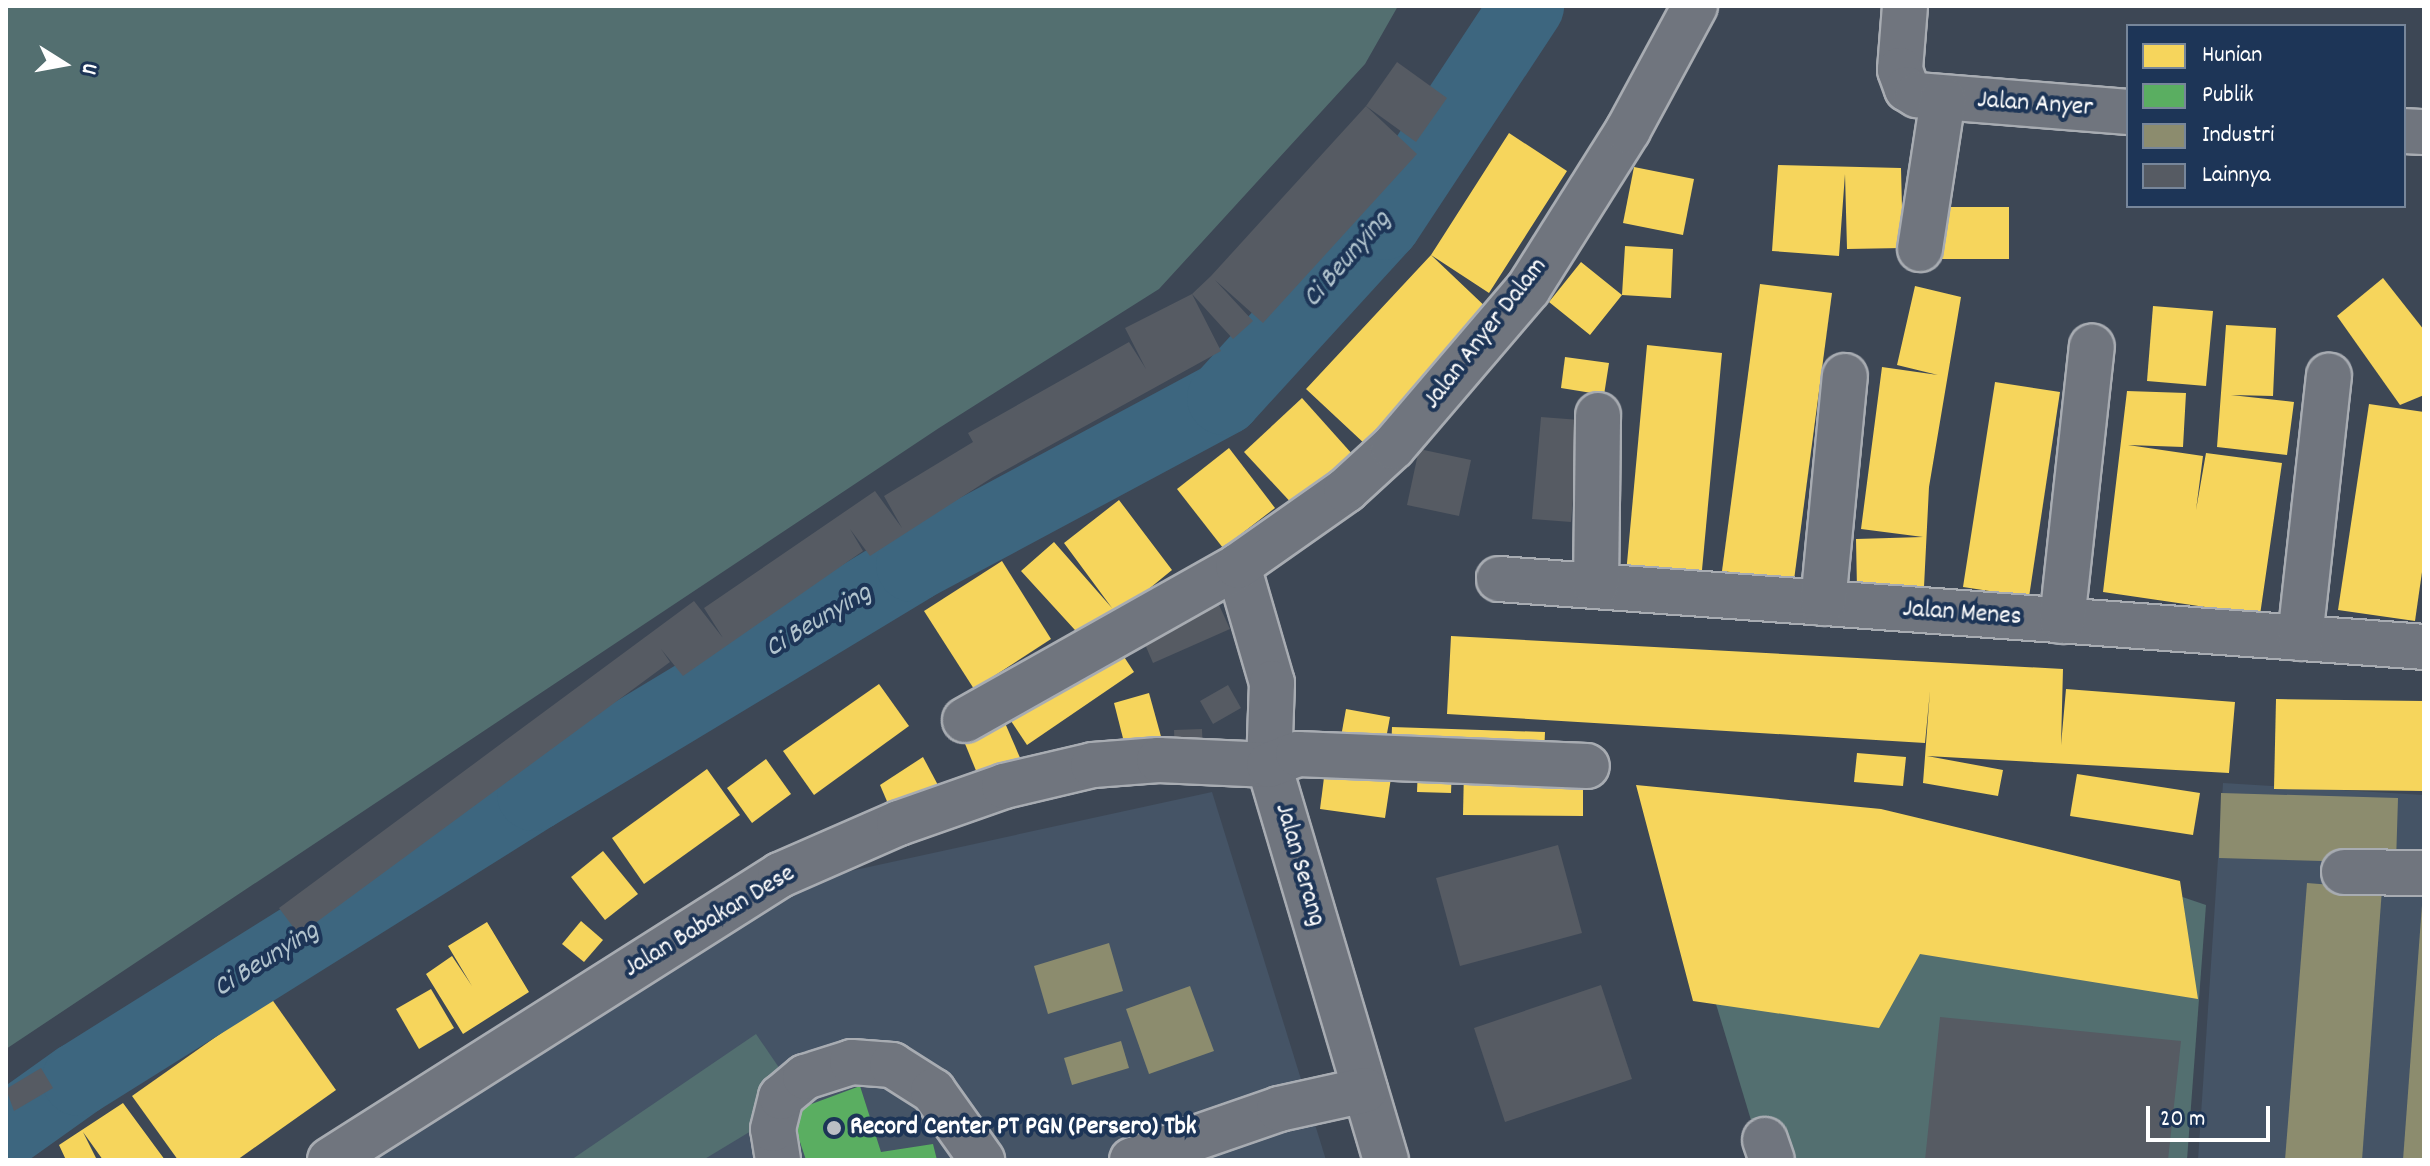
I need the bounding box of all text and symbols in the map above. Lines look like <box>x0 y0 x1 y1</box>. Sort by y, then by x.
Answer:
north arrow <box>24 24 104 104</box>
legend <box>2126 24 2406 208</box>
text: Hunian <box>2202 39 2262 73</box>
text: U <box>72 61 104 77</box>
text: Publik <box>2202 79 2254 113</box>
street label: Jalan Anyer <box>1976 85 2094 125</box>
text: Industri <box>2202 119 2274 153</box>
text: Lainnya <box>2202 159 2271 193</box>
water label: Ci Beunying <box>1297 205 1399 315</box>
street label: Jalan Anyer Dalam <box>1417 252 1555 416</box>
water label: Ci Beunying <box>760 577 878 667</box>
street label: Jalan Menes <box>1902 594 2022 634</box>
street label: Jalan Serang <box>1267 800 1331 930</box>
street label: Jalan Babakan Dese <box>619 859 801 985</box>
water label: Ci Beunying <box>208 916 326 1006</box>
scale bar <box>2150 1090 2274 1140</box>
text: 20 m <box>2160 1103 2206 1137</box>
place label: Record Center PT PGN (Persero) Tbk <box>850 1112 1197 1144</box>
marker: Record Center PT PGN (Persero) Tbk <box>825 1119 843 1137</box>

